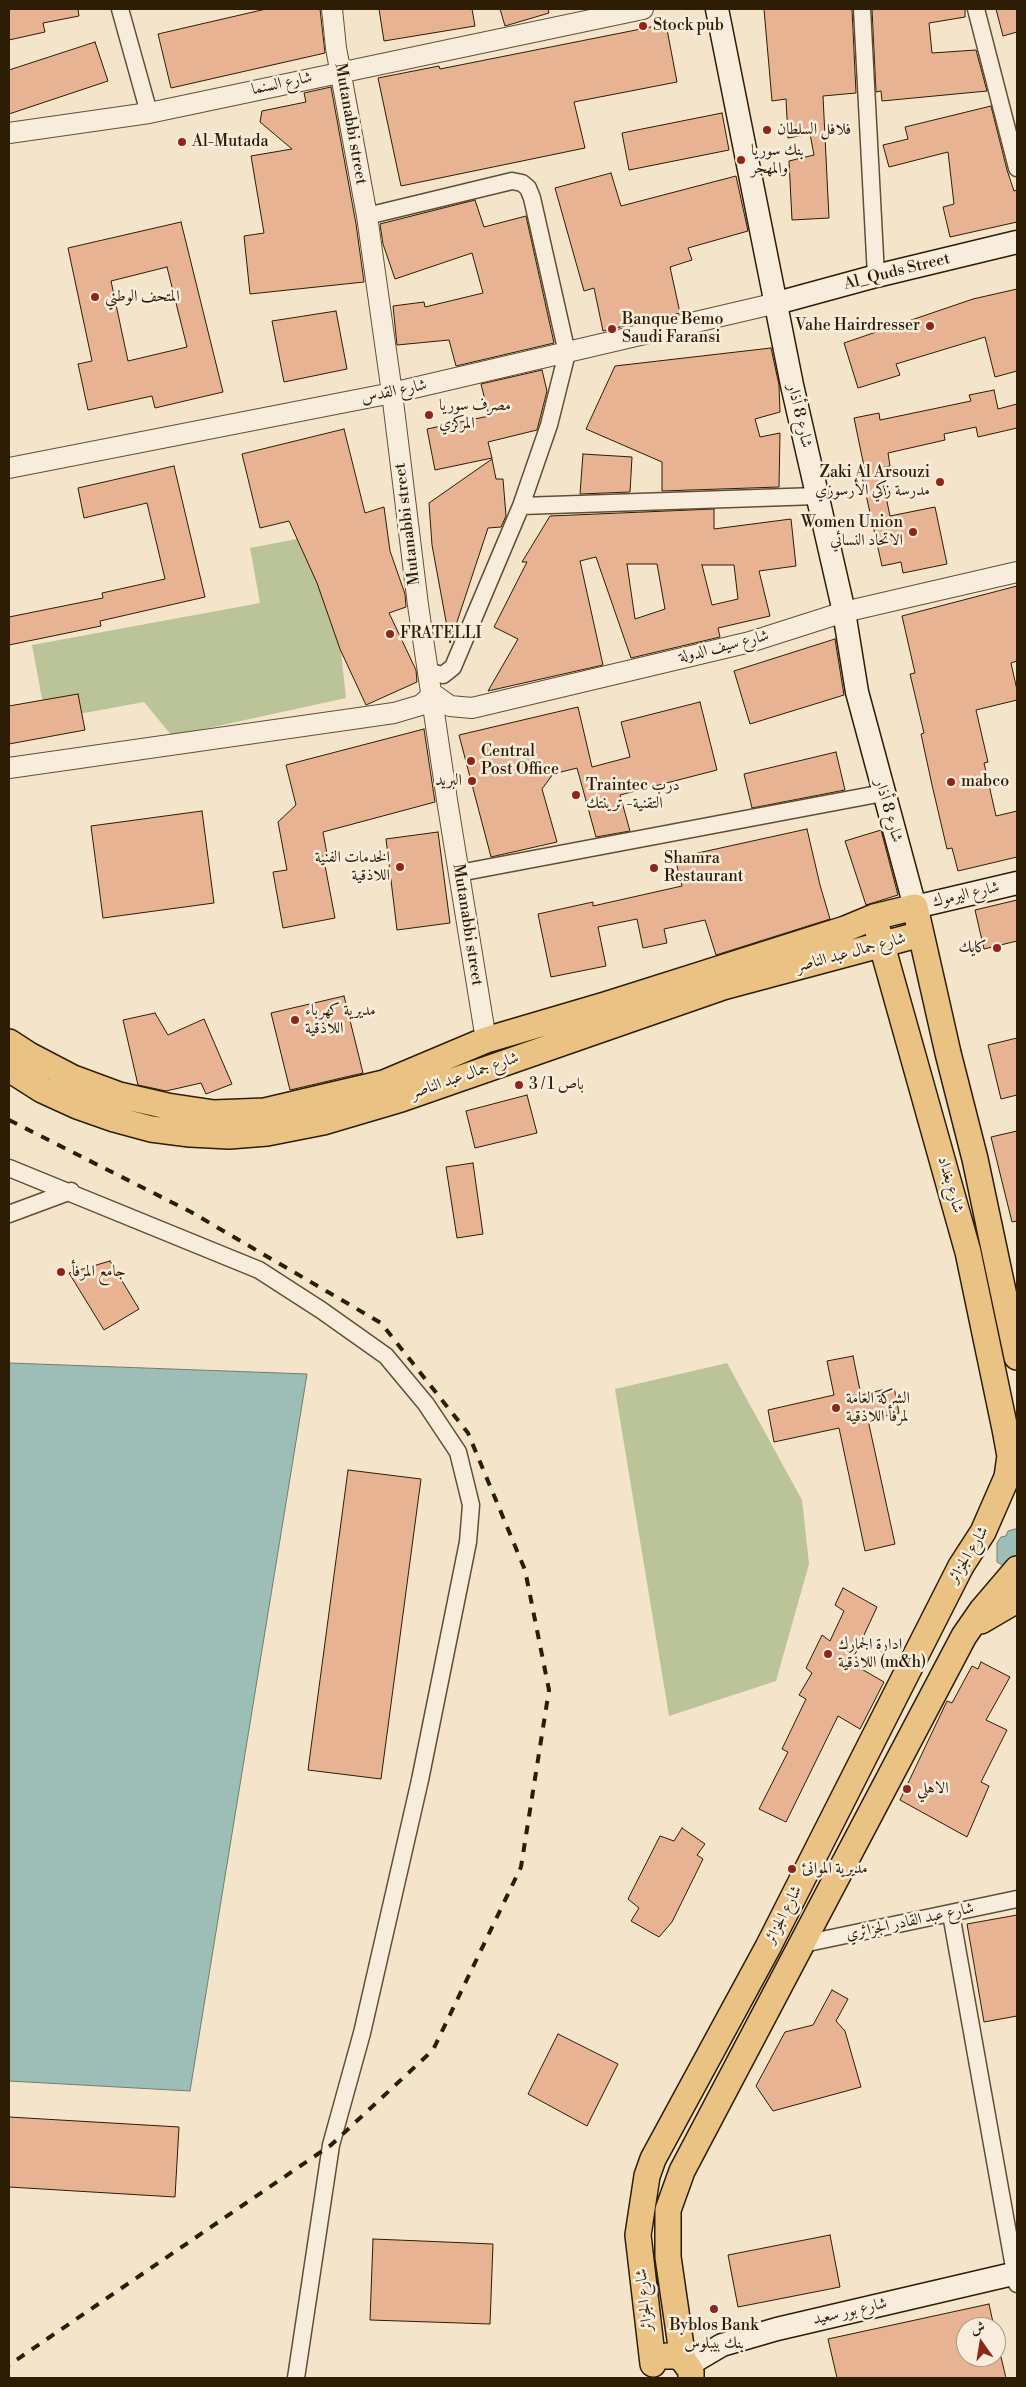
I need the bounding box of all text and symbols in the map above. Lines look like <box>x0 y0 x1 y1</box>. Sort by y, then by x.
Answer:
place label: Stock pub <box>653 16 724 36</box>
marker: Stock pub <box>637 20 649 32</box>
street label: Mutanabbi street <box>330 62 370 186</box>
street label: شارع السنما <box>250 68 314 100</box>
place label: فلافل السلطان <box>777 120 851 140</box>
marker: فلافل السلطان <box>761 124 773 136</box>
place label: Al-Mutada <box>192 132 268 152</box>
marker: Al-Mutada <box>176 136 188 148</box>
place label: بنك سوريا والمهجر <box>751 141 804 179</box>
marker: بنك سوريا والمهجر <box>735 154 747 166</box>
street label: Al_Quds Street <box>842 250 952 294</box>
place label: المتحف الوطني <box>105 287 180 307</box>
marker: المتحف الوطني <box>89 291 101 303</box>
place label: Banque Bemo Saudi Faransi <box>622 310 724 348</box>
place label: Vahe Hairdresser <box>795 316 920 336</box>
marker: Vahe Hairdresser <box>924 320 936 332</box>
marker: Banque Bemo Saudi Faransi <box>606 323 618 335</box>
street label: شارع القدس <box>359 376 429 408</box>
street label: شارع 8 أذار <box>782 382 816 450</box>
place label: مصرف سوريا المركزي <box>439 396 511 434</box>
marker: مصرف سوريا المركزي <box>423 409 435 421</box>
street label: Mutanabbi street <box>391 462 425 586</box>
place label: Zaki Al Arsouzi مدرسة زكي الأرسوزي <box>815 463 930 501</box>
marker: Zaki Al Arsouzi مدرسة زكي الأرسوزي <box>934 476 946 488</box>
place label: Women Union الاتحاد النسائي <box>801 513 903 551</box>
marker: Women Union الاتحاد النسائي <box>907 526 919 538</box>
place label: FRATELLI <box>400 624 481 644</box>
street label: شارع سيف الدولة <box>677 627 771 667</box>
marker: FRATELLI <box>384 628 396 640</box>
place label: Central Post Office <box>481 742 559 780</box>
marker: Central Post Office <box>465 755 477 767</box>
place label: البريد <box>435 771 462 791</box>
place label: mabco <box>961 772 1009 792</box>
marker: البريد <box>466 775 478 787</box>
place label: Traintec درب التقنية- ترينتك <box>586 776 680 814</box>
marker: mabco <box>945 776 957 788</box>
street label: شارع 8 أذار <box>870 777 906 845</box>
marker: Traintec درب التقنية- ترينتك <box>570 789 582 801</box>
place label: الخدمات الفنية اللاذقية <box>315 848 390 886</box>
place label: Shamra Restaurant <box>664 849 743 887</box>
marker: الخدمات الفنية اللاذقية <box>394 861 406 873</box>
marker: Shamra Restaurant <box>648 862 660 874</box>
street label: Mutanabbi street <box>448 863 486 987</box>
street label: شارع اليرموك <box>931 878 1001 912</box>
street label: شارع جمال عبد الناصر <box>794 929 908 977</box>
place label: كايك <box>958 938 987 958</box>
marker: كايك <box>991 942 1003 954</box>
place label: مديرية كهرباء اللاذقية <box>305 1001 376 1039</box>
marker: مديرية كهرباء اللاذقية <box>289 1014 301 1026</box>
street label: شارع جمال عبد الناصر <box>408 1049 522 1103</box>
place label: باص 1 / 3 <box>529 1075 584 1095</box>
marker: باص 1 / 3 <box>513 1079 525 1091</box>
street label: شارع بغداد <box>933 1154 967 1216</box>
place label: جامع المرفأ <box>71 1262 126 1282</box>
marker: جامع المرفأ <box>55 1266 67 1278</box>
place label: الشركة العامة لمرفأ اللاذقية <box>846 1389 910 1427</box>
marker: الشركة العامة لمرفأ اللاذقية <box>830 1402 842 1414</box>
street label: شارع الجزائر <box>945 1523 993 1587</box>
place label: ادارة الجمارك اللاذقية (m&h) <box>838 1635 926 1673</box>
marker: ادارة الجمارك اللاذقية (m&h) <box>822 1648 834 1660</box>
place label: الاهلي <box>917 1779 949 1799</box>
marker: الاهلي <box>901 1783 913 1795</box>
place label: مديرية الموانئ <box>802 1859 868 1879</box>
marker: مديرية الموانئ <box>786 1863 798 1875</box>
street label: شارع الجزائر <box>761 1883 807 1947</box>
street label: شارع عبد القادر الجزائري <box>844 1899 976 1945</box>
street label: شارع الجزائر <box>632 2268 658 2332</box>
street label: شارع بور سعيد <box>811 2294 889 2330</box>
marker: Byblos Bank بنك بيبلوس <box>708 2303 720 2315</box>
place label: Byblos Bank بنك بيبلوس <box>669 2316 759 2354</box>
north arrow <box>956 2317 1006 2367</box>
text: ش <box>969 2318 987 2339</box>

